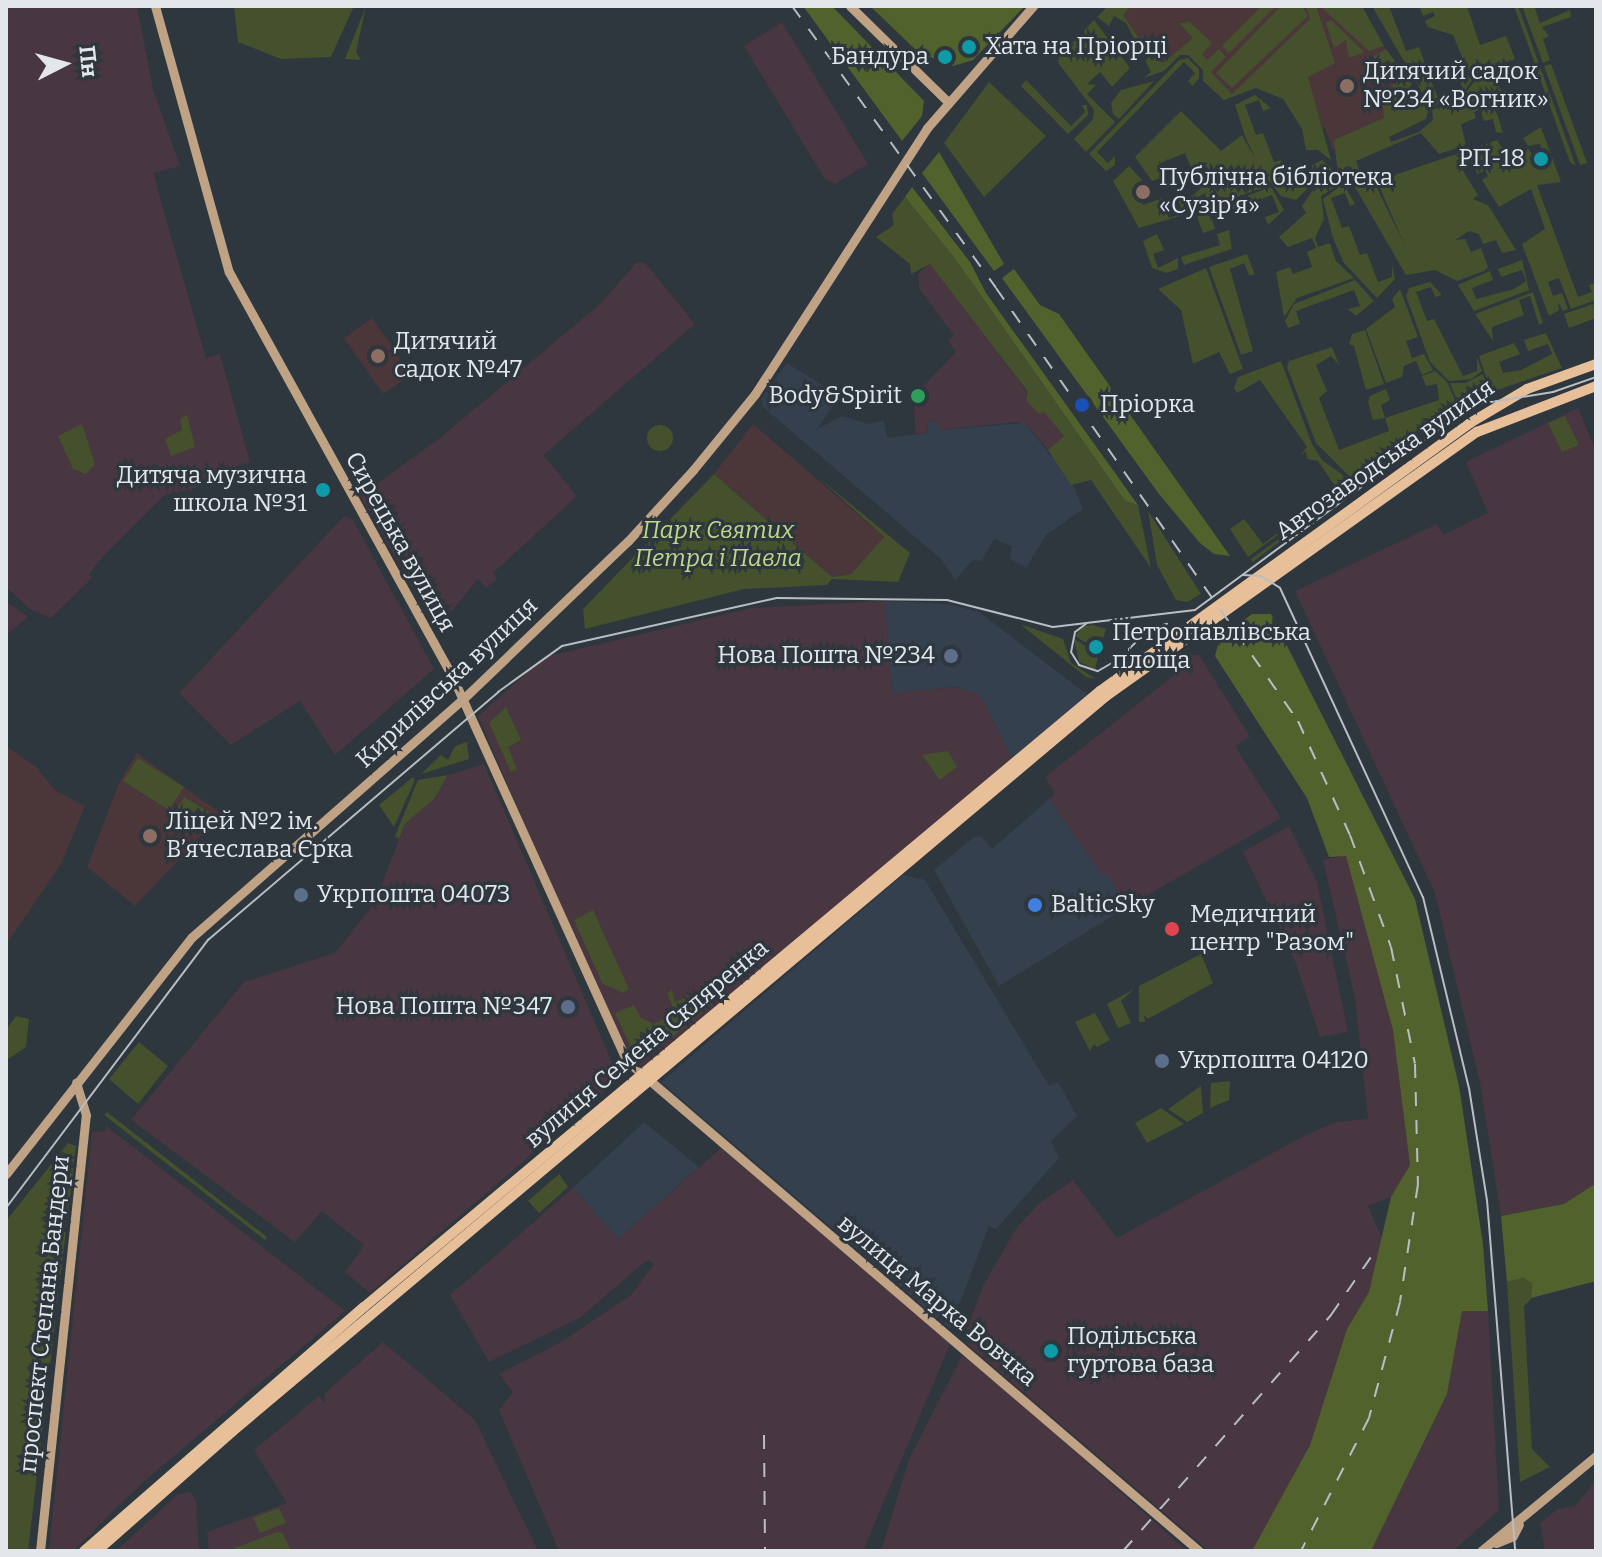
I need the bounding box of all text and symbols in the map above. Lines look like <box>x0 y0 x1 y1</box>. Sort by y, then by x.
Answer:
north arrow <box>24 24 104 104</box>
place label: Хата на Пріорці <box>985 33 1167 61</box>
marker: Хата на Пріорці <box>960 38 978 56</box>
place label: Бандура <box>831 43 929 71</box>
text: Пн <box>73 44 103 79</box>
marker: Бандура <box>936 48 954 66</box>
place label: Дитячий садок №234 «Вогник» <box>1363 58 1549 114</box>
marker: Дитячий садок №234 «Вогник» <box>1338 77 1356 95</box>
place label: РП-18 <box>1458 145 1525 173</box>
marker: РП-18 <box>1532 150 1550 168</box>
place label: Публічна бібліотека «Сузір’я» <box>1159 164 1393 220</box>
marker: Публічна бібліотека «Сузір’я» <box>1134 183 1152 201</box>
place label: Дитячий садок №47 <box>394 328 522 384</box>
marker: Дитячий садок №47 <box>369 347 387 365</box>
street label: Автозаводська вулиця <box>1270 374 1500 546</box>
place label: Body&Spirit <box>768 382 902 410</box>
marker: Body&Spirit <box>909 387 927 405</box>
place label: Пріорка <box>1100 391 1195 419</box>
marker: Пріорка <box>1071 394 1093 416</box>
street label: Сирецька вулиця <box>339 447 461 637</box>
place label: Дитяча музична школа №31 <box>117 462 307 518</box>
marker: Дитяча музична школа №31 <box>314 481 332 499</box>
park label: Парк Святих Петра і Павла <box>634 517 802 573</box>
street label: Кирилівська вулиця <box>351 592 543 774</box>
place label: Петропавлівська площа <box>1112 619 1311 675</box>
marker: Петропавлівська площа <box>1087 638 1105 656</box>
place label: Нова Пошта №234 <box>717 642 935 670</box>
marker: Нова Пошта №234 <box>942 647 960 665</box>
place label: Ліцей №2 ім. В’ячеслава Єрка <box>166 808 353 864</box>
marker: Ліцей №2 ім. В’ячеслава Єрка <box>141 827 159 845</box>
place label: Укрпошта 04073 <box>317 881 510 909</box>
marker: Укрпошта 04073 <box>292 886 310 904</box>
place label: BalticSky <box>1051 891 1155 919</box>
marker: BalticSky <box>1026 896 1044 914</box>
place label: Медичний центр "Разом" <box>1190 901 1354 957</box>
marker: Медичний центр "Разом" <box>1161 918 1183 940</box>
street label: вулиця Семена Скляренка <box>520 934 774 1154</box>
place label: Нова Пошта №347 <box>336 993 552 1021</box>
marker: Нова Пошта №347 <box>559 998 577 1016</box>
place label: Укрпошта 04120 <box>1178 1047 1369 1075</box>
marker: Укрпошта 04120 <box>1153 1052 1171 1070</box>
street label: проспект Степана Бандери <box>14 1154 76 1474</box>
street label: вулиця Марка Вовчка <box>832 1209 1042 1393</box>
place label: Подільська гуртова база <box>1067 1323 1214 1379</box>
marker: Подільська гуртова база <box>1042 1342 1060 1360</box>

